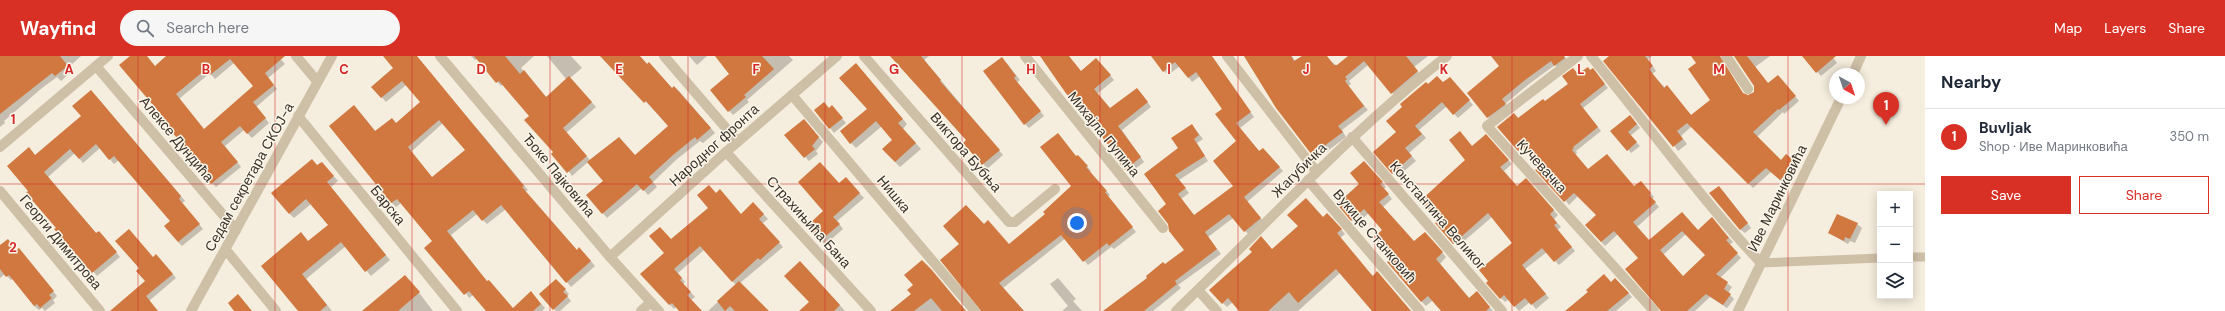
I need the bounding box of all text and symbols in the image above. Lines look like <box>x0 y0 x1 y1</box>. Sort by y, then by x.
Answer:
search box <box>120 10 400 46</box>
text: Wayfind <box>20 16 96 41</box>
icon: search <box>134 17 156 39</box>
text: Search here <box>166 18 249 38</box>
text: Map <box>2054 19 2082 37</box>
text: Layers <box>2104 19 2146 37</box>
text: Share <box>2168 19 2205 37</box>
text: A <box>64 61 74 78</box>
text: B <box>202 61 210 78</box>
text: C <box>339 61 349 78</box>
text: D <box>476 61 486 78</box>
text: E <box>615 61 623 78</box>
text: F <box>752 61 760 78</box>
text: G <box>889 61 899 78</box>
text: H <box>1026 61 1036 78</box>
text: I <box>1167 61 1171 78</box>
text: J <box>1302 61 1310 78</box>
text: K <box>1440 61 1449 78</box>
text: L <box>1577 61 1585 78</box>
text: M <box>1713 61 1725 78</box>
north arrow <box>1829 68 1865 104</box>
text: Nearby <box>1941 71 2001 93</box>
street label: Михајла Пупина <box>1064 88 1144 181</box>
pin: 1 <box>1873 92 1899 125</box>
street label: Алексе Дундића <box>136 93 218 186</box>
street label: Седам секретара СКОЈ-а <box>200 99 298 255</box>
street label: Народног фронта <box>665 100 763 190</box>
street label: Виктора Бубња <box>926 108 1006 196</box>
text: 1 <box>11 111 15 128</box>
text: Buvljak <box>1979 118 2032 138</box>
text: 1 <box>1952 128 1956 145</box>
text: 350 m <box>2169 128 2209 145</box>
street label: Ђоке Пајковића <box>519 130 599 221</box>
street label: Кучевачка <box>1513 135 1571 197</box>
text: Shop · Иве Маринковића <box>1979 138 2128 155</box>
street label: Жагубичка <box>1268 139 1330 201</box>
street label: Иве Маринковића <box>1743 141 1811 254</box>
street label: Константина Великог <box>1386 157 1490 273</box>
street label: Страхињића Бана <box>763 172 855 272</box>
street label: Нишка <box>873 172 915 217</box>
button: Save <box>1941 176 2071 214</box>
button: Share <box>2079 176 2209 214</box>
street label: Барска <box>367 181 410 229</box>
street label: Вукице Станковић <box>1329 185 1421 287</box>
street label: Георги Димитрова <box>16 191 106 293</box>
map controls <box>1877 191 1913 299</box>
button: + <box>1877 191 1913 227</box>
your location <box>1067 213 1087 233</box>
button: − <box>1877 227 1913 263</box>
text: 2 <box>9 239 17 256</box>
button: layers <box>1877 263 1913 299</box>

